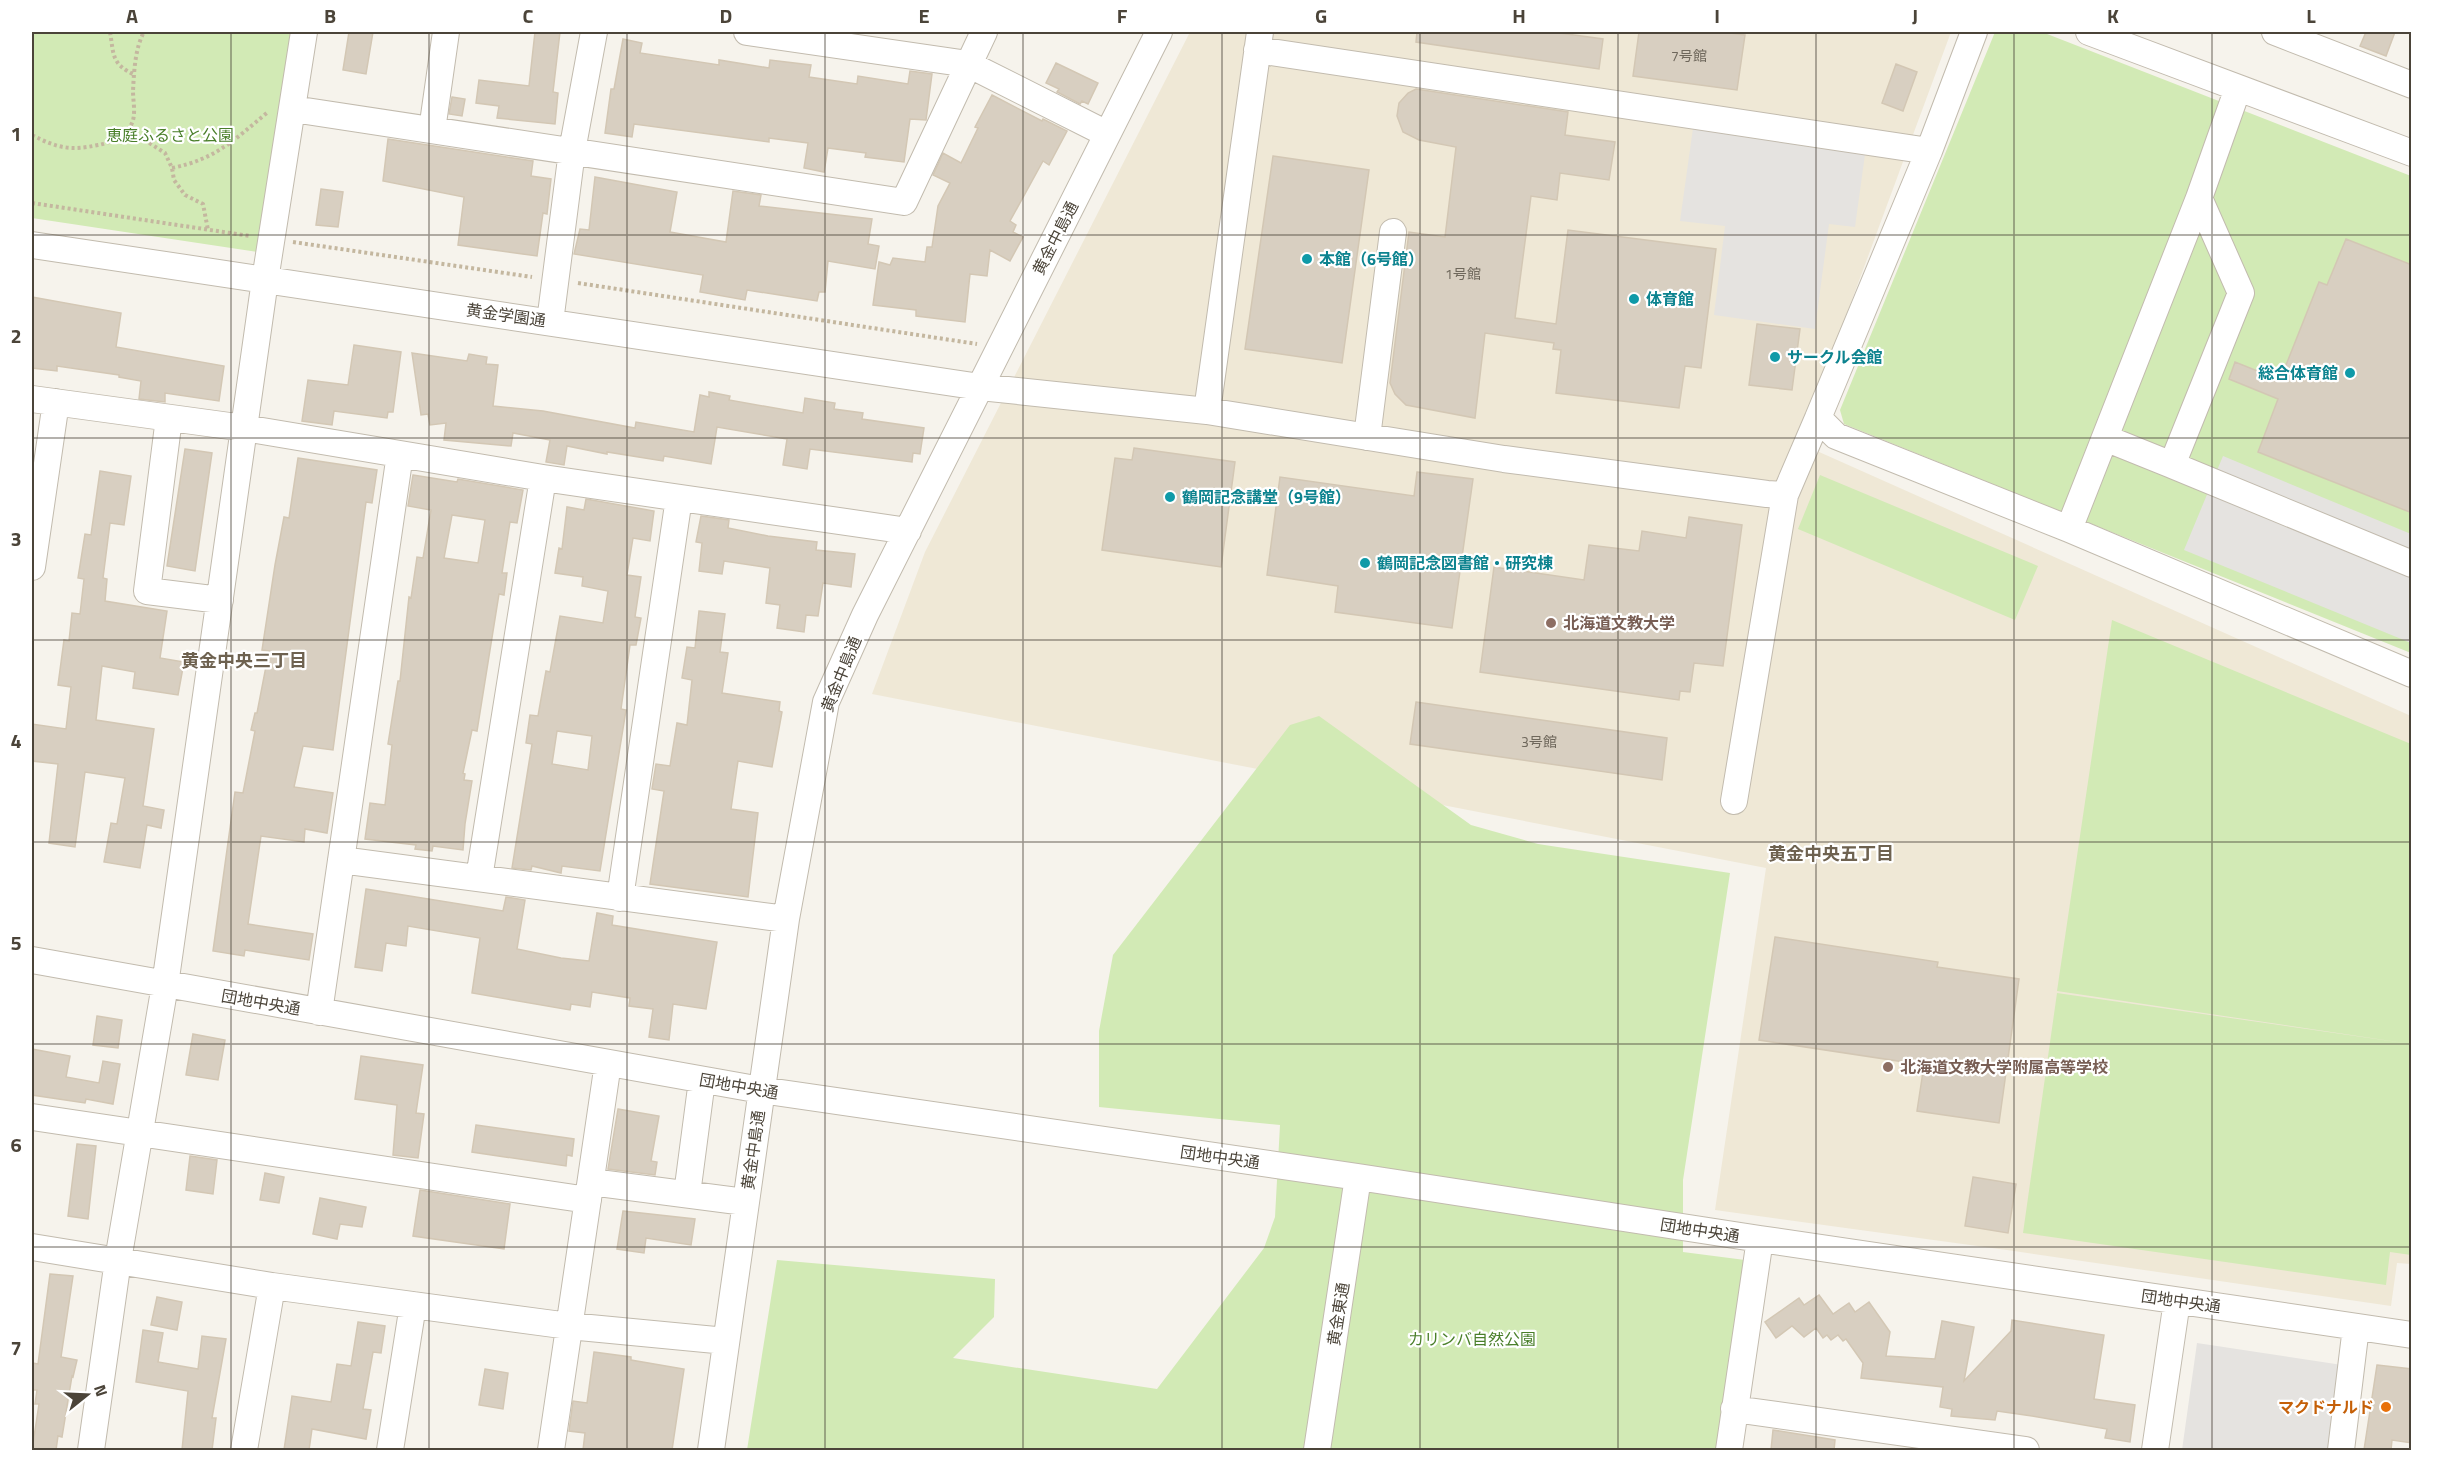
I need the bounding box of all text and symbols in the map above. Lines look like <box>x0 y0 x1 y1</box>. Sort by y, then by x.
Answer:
text: A <box>126 0 138 31</box>
text: B <box>324 0 336 31</box>
text: C <box>523 0 534 31</box>
text: D <box>720 0 732 31</box>
text: E <box>918 0 930 31</box>
text: F <box>1117 0 1128 31</box>
text: G <box>1315 0 1327 31</box>
text: H <box>1512 0 1526 31</box>
text: I <box>1714 0 1720 31</box>
text: J <box>1912 0 1918 31</box>
text: K <box>2107 0 2119 31</box>
text: L <box>2306 0 2316 31</box>
house number: 7号館 <box>1671 45 1707 66</box>
text: 1 <box>10 118 22 149</box>
park label: 恵庭ふるさと公園 <box>106 123 234 147</box>
street label: 黄金中島通 <box>1026 197 1084 279</box>
place label: 本館（6号館） <box>1319 247 1424 271</box>
marker: 本館（6号館） <box>1300 252 1314 266</box>
house number: 1号館 <box>1445 263 1481 284</box>
place label: 体育館 <box>1646 287 1694 311</box>
marker: 体育館 <box>1627 292 1641 306</box>
street label: 黄金学園通 <box>465 298 547 332</box>
text: 2 <box>10 320 22 351</box>
place label: サークル会館 <box>1787 345 1883 369</box>
marker: サークル会館 <box>1768 350 1782 364</box>
place label: 総合体育館 <box>2258 361 2338 385</box>
marker: 総合体育館 <box>2343 366 2357 380</box>
place label: 鶴岡記念講堂（9号館） <box>1182 485 1351 509</box>
marker: 鶴岡記念講堂（9号館） <box>1163 490 1177 504</box>
text: 3 <box>10 523 22 554</box>
place label: 鶴岡記念図書館・研究棟 <box>1377 551 1553 575</box>
marker: 鶴岡記念図書館・研究棟 <box>1358 556 1372 570</box>
place label: 北海道文教大学 <box>1563 611 1675 635</box>
marker: 北海道文教大学 <box>1544 616 1558 630</box>
street label: 黄金中島通 <box>815 632 867 716</box>
district label: 黄金中央三丁目 <box>181 647 307 674</box>
text: 4 <box>10 725 22 756</box>
house number: 3号館 <box>1521 731 1557 752</box>
district label: 黄金中央五丁目 <box>1768 840 1894 867</box>
text: 5 <box>10 927 22 958</box>
street label: 団地中央通 <box>220 983 302 1021</box>
place label: 北海道文教大学附属高等学校 <box>1900 1055 2108 1079</box>
marker: 北海道文教大学附属高等学校 <box>1881 1060 1895 1074</box>
street label: 団地中央通 <box>698 1067 780 1105</box>
street label: 黄金中島通 <box>736 1109 770 1191</box>
text: 6 <box>10 1129 22 1160</box>
street label: 団地中央通 <box>1179 1140 1261 1174</box>
street label: 団地中央通 <box>1659 1212 1741 1248</box>
street label: 黄金東通 <box>1321 1281 1355 1347</box>
street label: 団地中央通 <box>2140 1284 2222 1318</box>
park label: カリンバ自然公園 <box>1408 1327 1536 1351</box>
text: 7 <box>10 1332 22 1363</box>
north arrow <box>57 1365 117 1425</box>
text: N <box>88 1381 114 1399</box>
place label: マクドナルド <box>2278 1395 2374 1419</box>
marker: マクドナルド <box>2379 1400 2393 1414</box>

